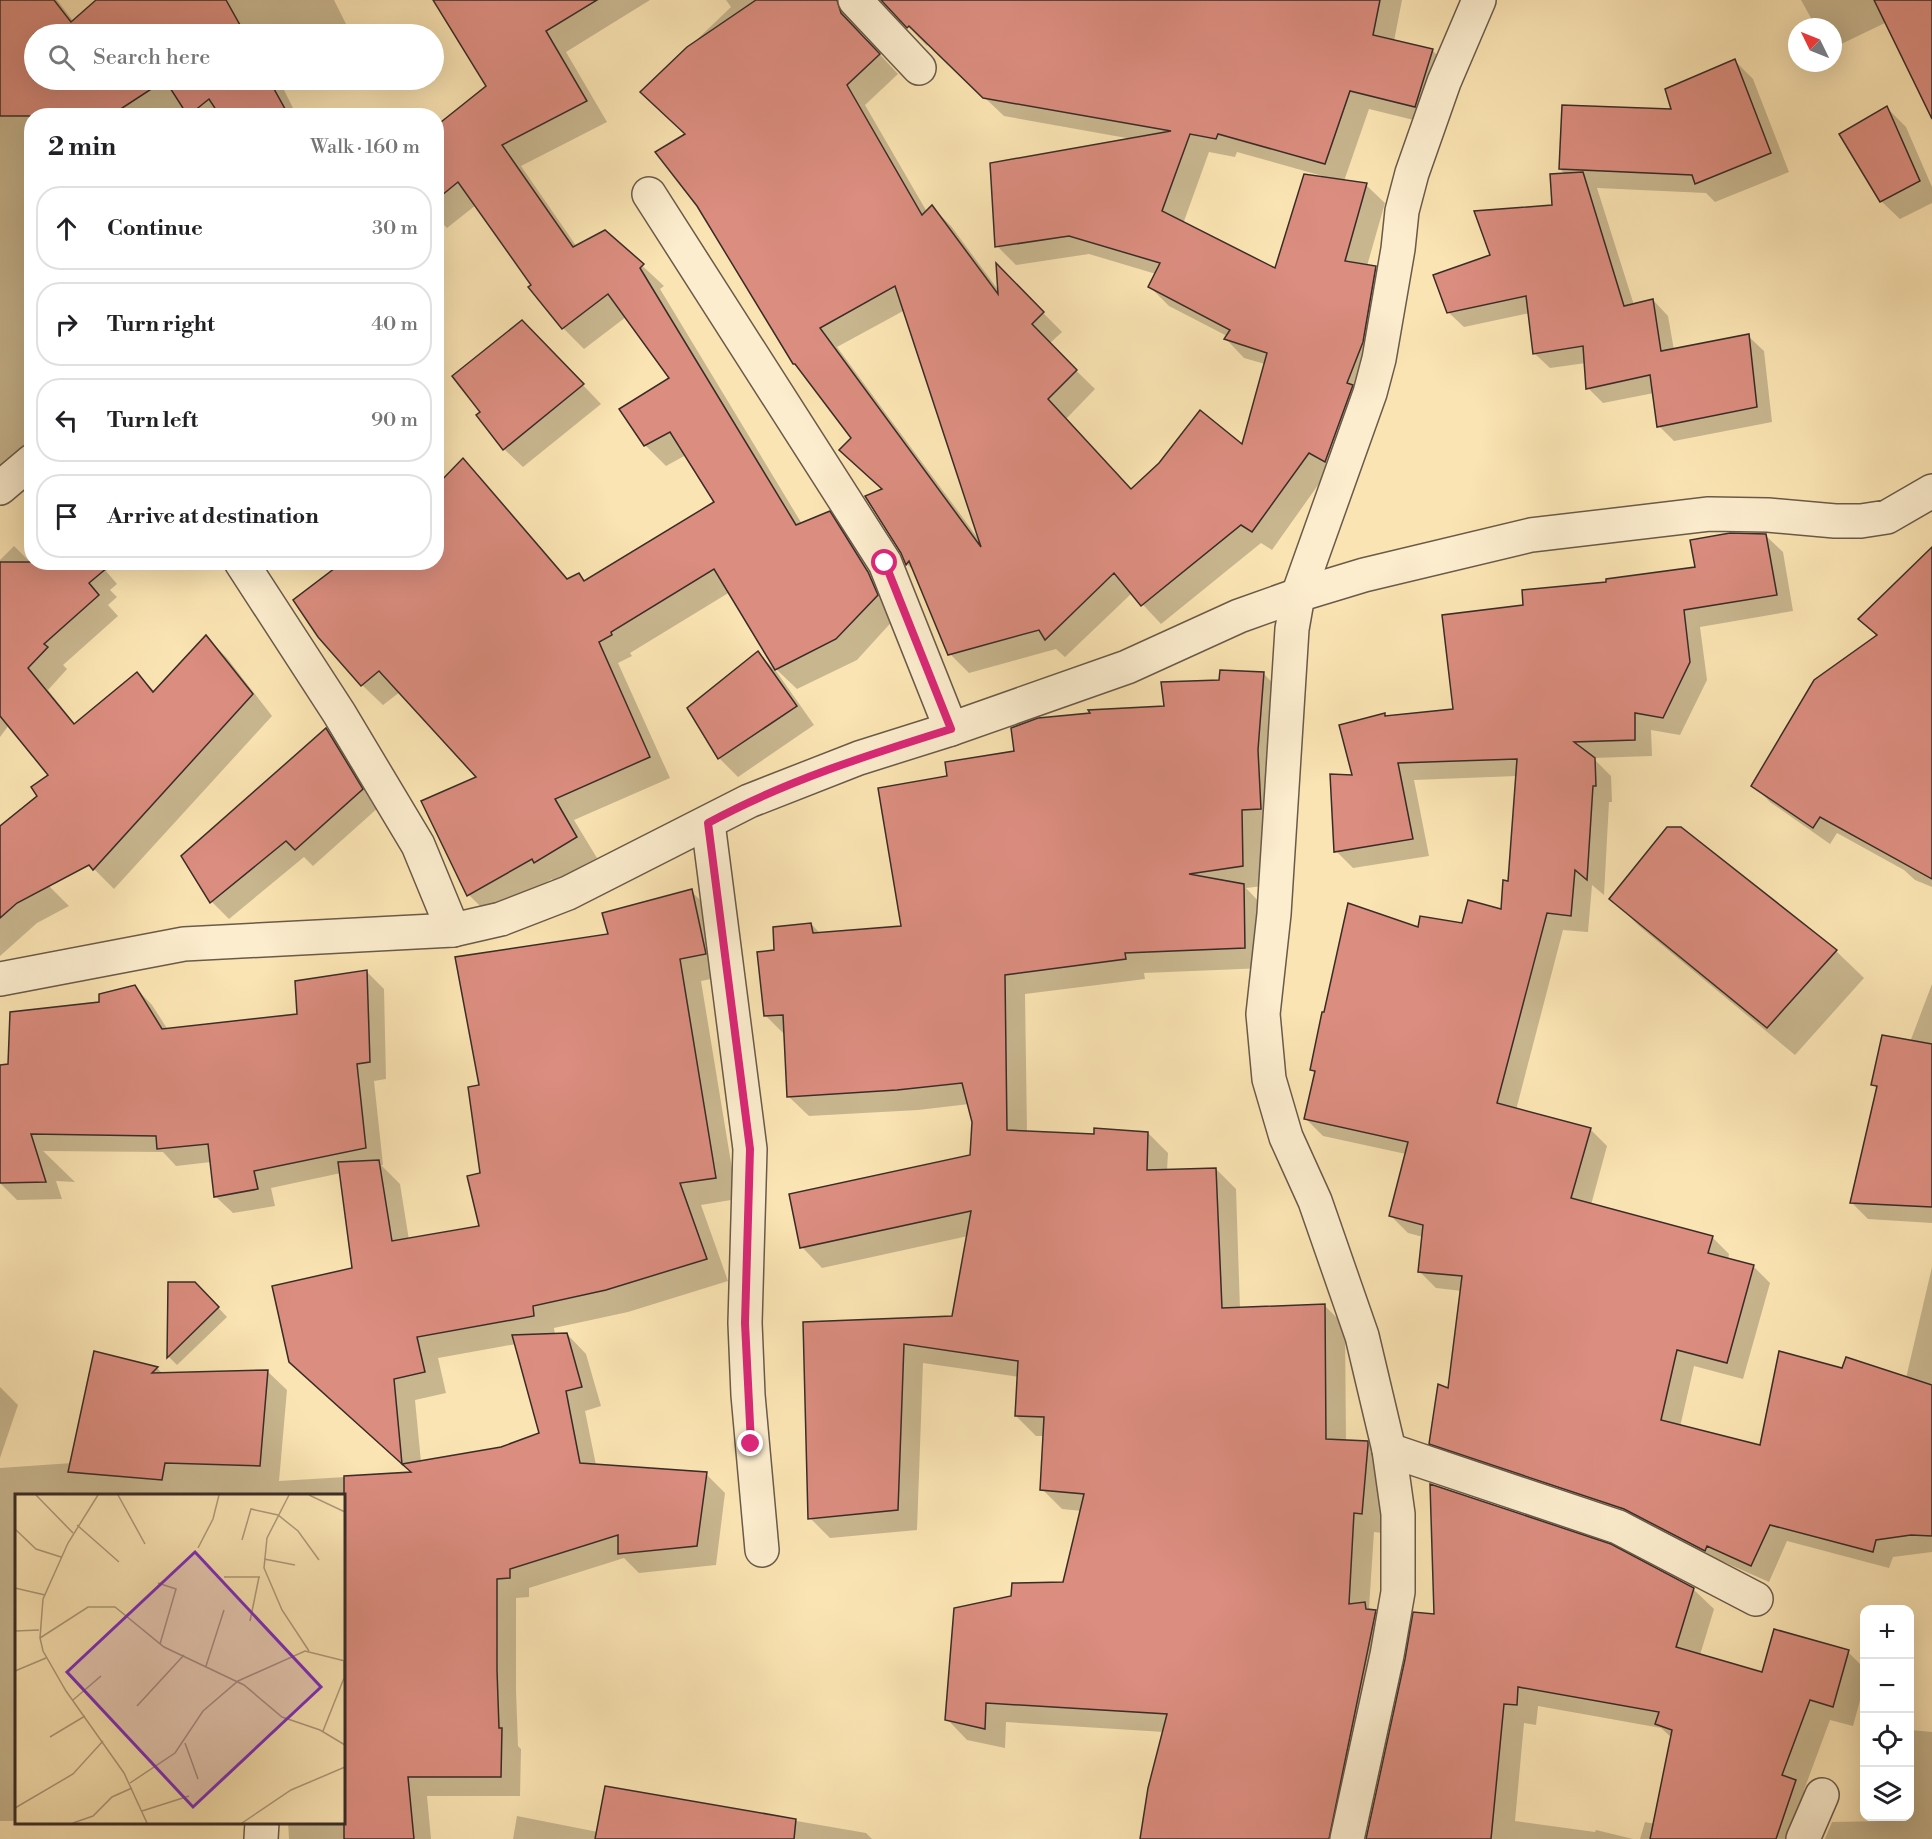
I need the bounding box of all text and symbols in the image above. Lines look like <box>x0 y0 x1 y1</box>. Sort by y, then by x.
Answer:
north arrow <box>1788 18 1842 72</box>
search box <box>24 24 444 90</box>
icon: search <box>45 41 78 74</box>
text: Search here <box>93 44 210 71</box>
text: 2 min <box>48 131 116 163</box>
text: Walk · 160 m <box>310 135 420 160</box>
icon: ahead <box>50 212 83 245</box>
text: Continue <box>107 215 203 242</box>
text: 30 m <box>372 216 418 241</box>
icon: right <box>50 308 83 341</box>
text: Turn right <box>107 311 215 338</box>
text: 40 m <box>371 312 418 337</box>
icon: left <box>50 404 83 437</box>
text: Turn left <box>107 407 198 434</box>
text: 90 m <box>371 408 418 433</box>
icon: arrive <box>50 500 83 533</box>
text: Arrive at destination <box>107 503 319 530</box>
route start <box>871 549 897 575</box>
route end <box>737 1430 763 1456</box>
inset map <box>15 1494 345 1824</box>
map controls <box>1860 1605 1914 1821</box>
button: + <box>1860 1605 1914 1659</box>
button: − <box>1860 1659 1914 1713</box>
button: locate <box>1860 1713 1914 1767</box>
button: layers <box>1860 1767 1914 1821</box>

